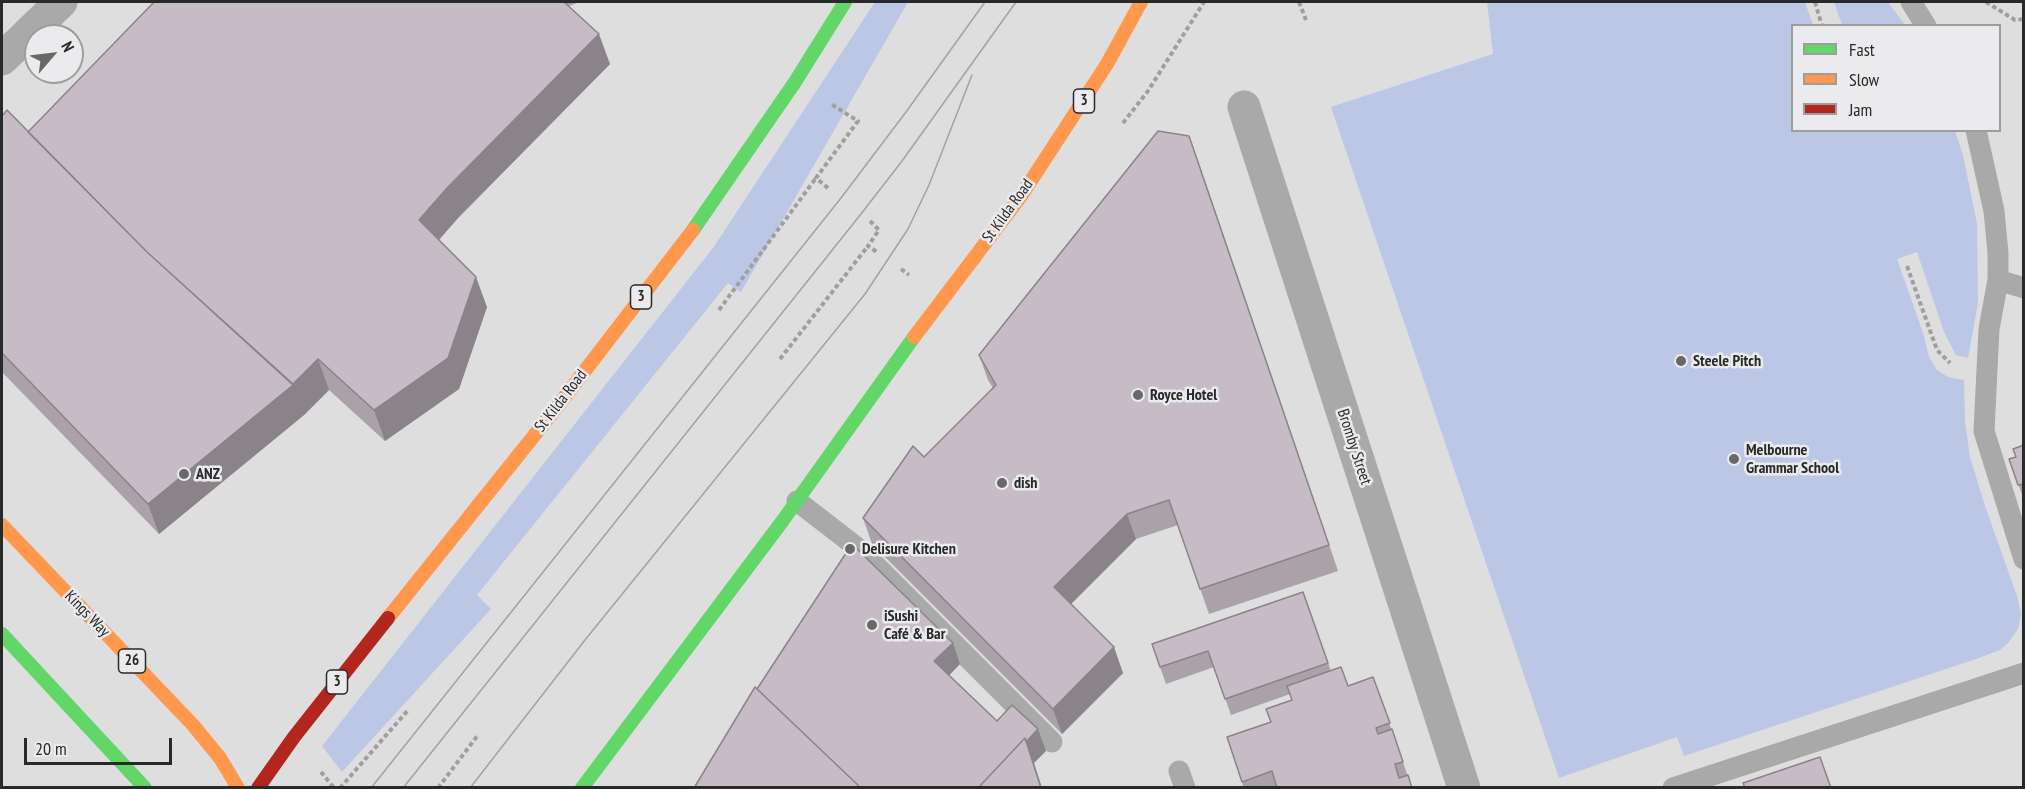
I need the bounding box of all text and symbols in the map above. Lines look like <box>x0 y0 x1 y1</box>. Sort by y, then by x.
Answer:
north arrow <box>24 24 84 84</box>
legend <box>1791 24 2001 132</box>
text: N <box>57 38 79 55</box>
text: Fast <box>1849 38 1875 61</box>
text: Slow <box>1849 68 1879 91</box>
road number: 3 <box>1074 89 1094 113</box>
text: Jam <box>1849 98 1872 121</box>
street label: St Kilda Road <box>979 176 1037 246</box>
road number: 3 <box>630 285 652 309</box>
place label: Steele Pitch <box>1693 351 1761 371</box>
marker: Steele Pitch <box>1674 354 1688 368</box>
street label: St Kilda Road <box>531 366 591 436</box>
place label: Royce Hotel <box>1150 385 1217 405</box>
marker: Royce Hotel <box>1131 388 1145 402</box>
street label: Bromby Street <box>1333 407 1375 487</box>
place label: Melbourne Grammar School <box>1746 440 1839 478</box>
marker: Melbourne Grammar School <box>1727 452 1741 466</box>
place label: ANZ <box>196 464 220 484</box>
marker: ANZ <box>177 467 191 481</box>
place label: dish <box>1014 473 1038 493</box>
marker: dish <box>995 476 1009 490</box>
place label: Delisure Kitchen <box>862 539 956 559</box>
marker: Delisure Kitchen <box>843 542 857 556</box>
street label: Kings Way <box>60 587 114 641</box>
place label: iSushi Café & Bar <box>884 606 945 644</box>
marker: iSushi Café & Bar <box>865 618 879 632</box>
road number: 26 <box>118 649 146 673</box>
road number: 3 <box>326 670 348 694</box>
scale bar <box>27 726 176 764</box>
text: 20 m <box>35 737 67 760</box>

